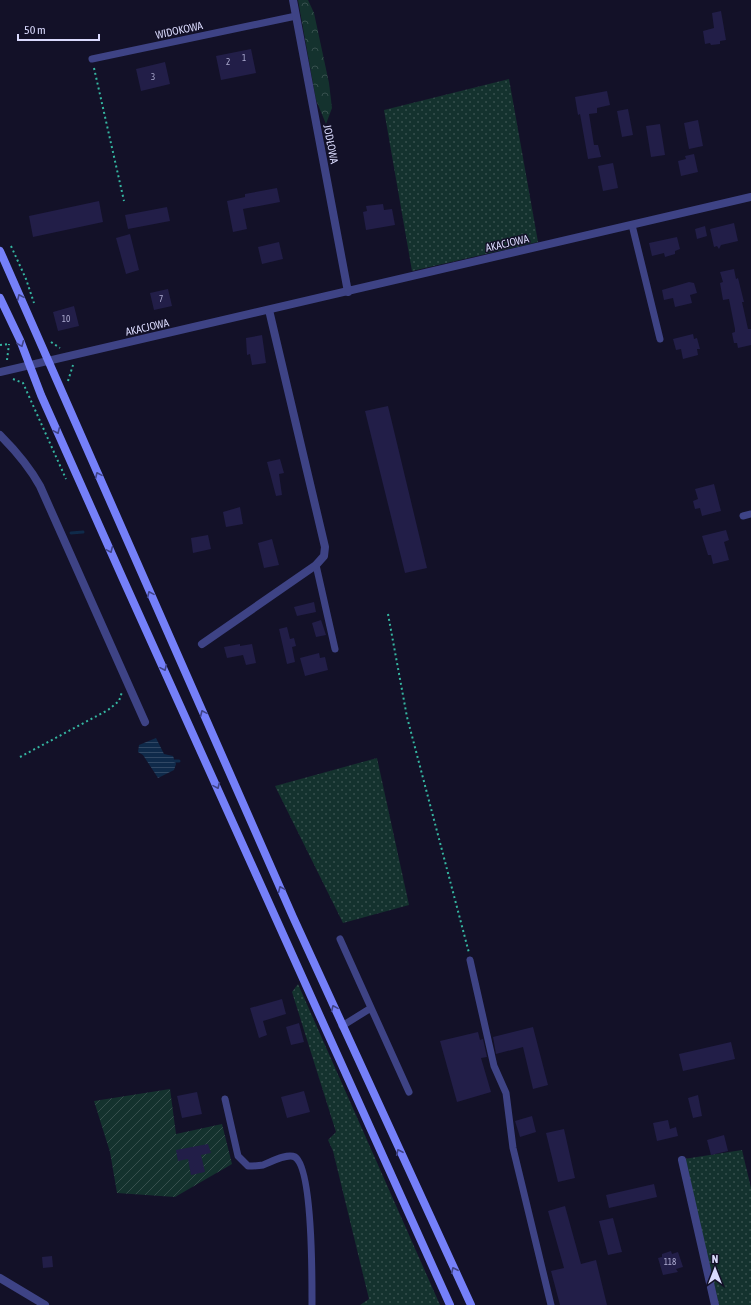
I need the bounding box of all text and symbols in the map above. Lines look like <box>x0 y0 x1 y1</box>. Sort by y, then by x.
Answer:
scale bar <box>18 16 99 42</box>
street label: WIDOKOWA <box>154 19 204 41</box>
text: 50 m <box>24 23 46 37</box>
house number: 1 <box>242 53 246 63</box>
house number: 2 <box>226 57 230 67</box>
house number: 3 <box>151 72 155 82</box>
street label: JODŁOWA <box>321 123 341 165</box>
street label: AKACJOWA <box>484 232 530 254</box>
one-way arrow <box>17 293 25 300</box>
house number: 7 <box>159 294 163 304</box>
house number: 10 <box>62 314 70 324</box>
street label: AKACJOWA <box>124 316 170 338</box>
one-way arrow <box>17 340 25 347</box>
one-way arrow <box>52 426 60 434</box>
one-way arrow <box>95 472 103 479</box>
one-way arrow <box>105 545 113 553</box>
one-way arrow <box>147 591 155 598</box>
one-way arrow <box>159 664 167 671</box>
one-way arrow <box>200 709 208 717</box>
one-way arrow <box>213 783 221 790</box>
one-way arrow <box>277 886 285 893</box>
one-way arrow <box>331 1005 339 1012</box>
one-way arrow <box>396 1149 404 1156</box>
north arrow <box>695 1249 735 1289</box>
text: N <box>712 1253 718 1265</box>
house number: 118 <box>664 1257 676 1267</box>
one-way arrow <box>451 1266 459 1274</box>

